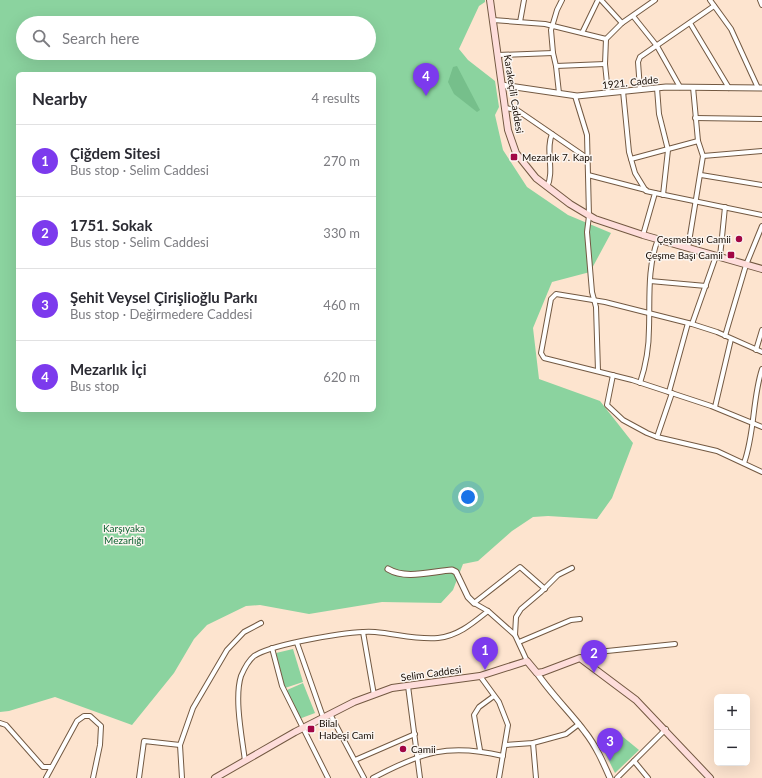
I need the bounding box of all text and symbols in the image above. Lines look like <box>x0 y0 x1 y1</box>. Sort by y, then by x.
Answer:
search box <box>16 16 376 60</box>
icon: search <box>30 27 52 49</box>
text: Search here <box>62 29 139 47</box>
street label: Karakeçili Caddesi <box>502 54 526 134</box>
pin: 4 <box>413 63 439 96</box>
street label: 1921. Cadde <box>601 73 659 91</box>
text: Nearby <box>32 88 87 109</box>
text: 4 results <box>312 90 360 106</box>
text: Çiğdem Sitesi <box>70 144 160 162</box>
place label: Mezarlık 7. Kapı <box>522 151 592 163</box>
marker: Mezarlık 7. Kapı <box>509 152 519 162</box>
text: 1 <box>41 153 49 169</box>
text: 270 m <box>323 153 360 169</box>
text: Bus stop · Selim Caddesi <box>70 162 209 178</box>
text: 1751. Sokak <box>70 216 152 234</box>
text: 2 <box>41 225 49 241</box>
text: 330 m <box>323 225 360 241</box>
place label: Çeşmebaşı Camii <box>657 233 731 245</box>
text: Bus stop · Selim Caddesi <box>70 234 209 250</box>
marker: Çeşmebaşı Camii <box>734 234 744 244</box>
place label: Çeşme Başı Camii <box>645 249 723 261</box>
marker: Çeşme Başı Camii <box>726 250 736 260</box>
text: Şehit Veysel Çirişlioğlu Parkı <box>70 288 258 306</box>
text: 3 <box>41 297 49 313</box>
text: 460 m <box>323 297 360 313</box>
text: Bus stop · Değirmedere Caddesi <box>70 306 252 322</box>
text: Mezarlık İçi <box>70 360 147 378</box>
text: 4 <box>41 369 49 385</box>
text: 620 m <box>323 369 360 385</box>
text: Bus stop <box>70 378 119 394</box>
your location <box>458 487 478 507</box>
park label: Karşıyaka Mezarlığı <box>103 522 145 546</box>
pin: 1 <box>472 637 498 670</box>
pin: 2 <box>581 640 607 673</box>
street label: Selim Caddesi <box>400 663 462 683</box>
map controls <box>714 694 750 766</box>
button: + <box>714 694 750 730</box>
place label: Bilal Habeşi Cami <box>319 717 374 741</box>
marker: Bilal Habeşi Cami <box>306 724 316 734</box>
pin: 3 <box>597 728 623 761</box>
button: − <box>714 730 750 766</box>
place label: Camii <box>411 743 436 755</box>
marker: Camii <box>398 744 408 754</box>

